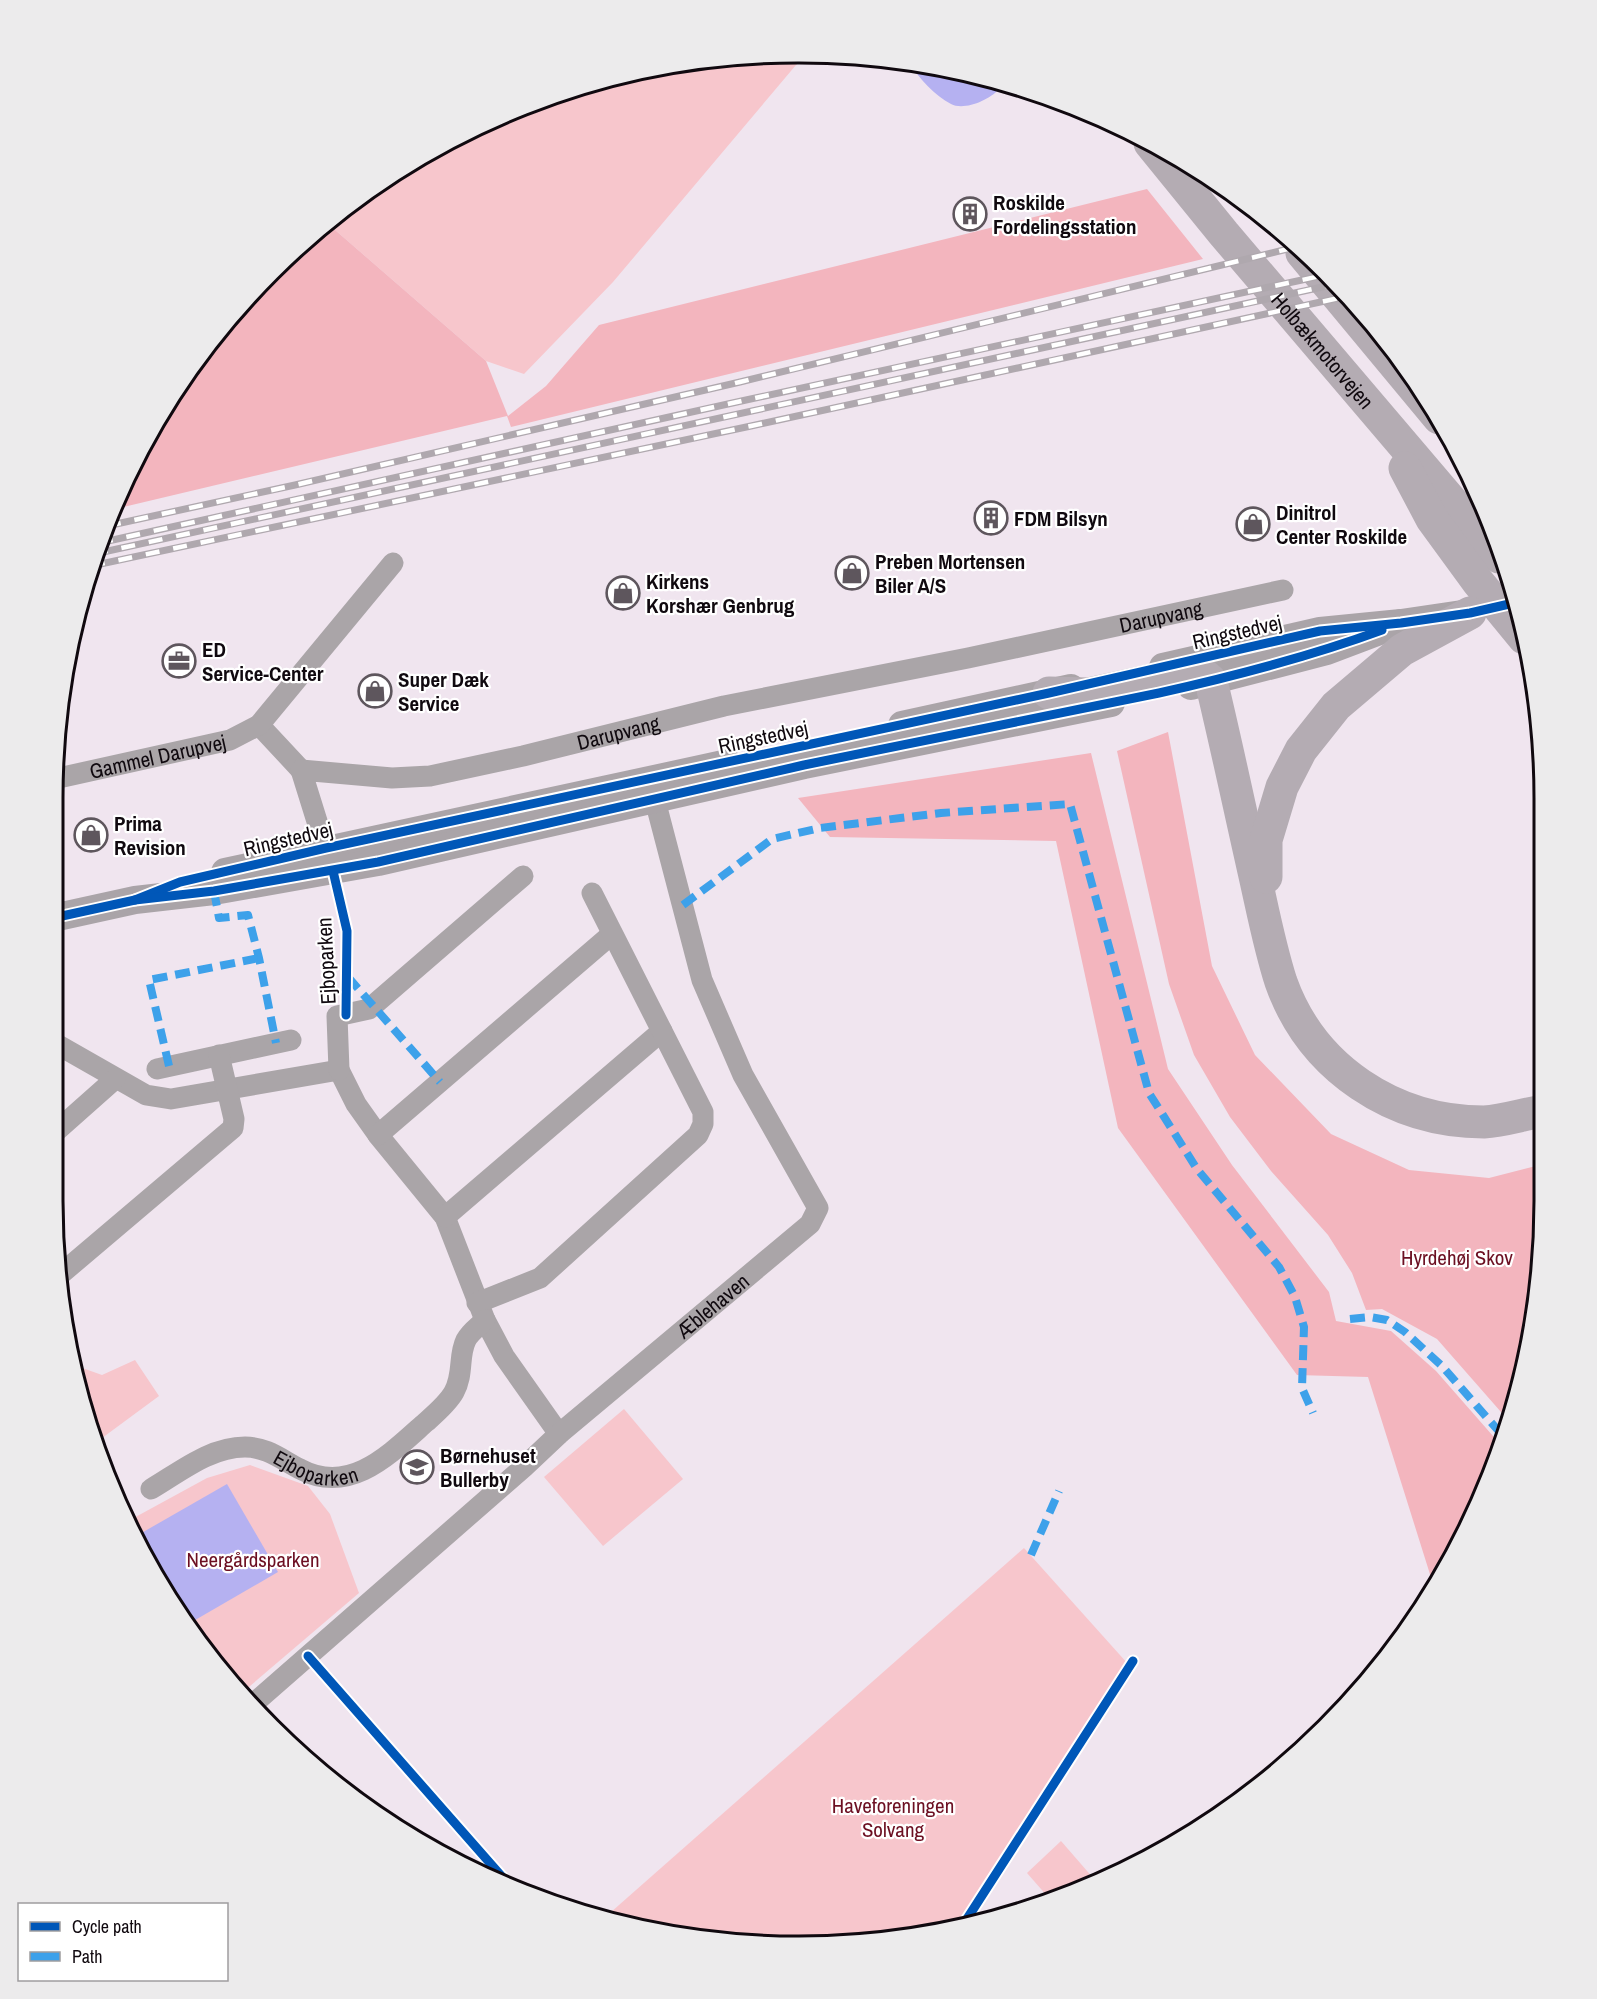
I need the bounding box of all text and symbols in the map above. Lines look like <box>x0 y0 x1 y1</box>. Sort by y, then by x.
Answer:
place label: Roskilde Fordelingsstation <box>993 188 1137 241</box>
building icon: Roskilde Fordelingsstation <box>952 196 988 232</box>
street label: Holbækmotorvejen <box>1265 286 1381 415</box>
place label: Dinitrol Center Roskilde <box>1276 498 1407 551</box>
building icon: FDM Bilsyn <box>973 500 1009 536</box>
place label: FDM Bilsyn <box>1014 504 1108 533</box>
shop icon: Dinitrol Center Roskilde <box>1235 506 1271 542</box>
place label: Preben Mortensen Biler A/S <box>875 547 1025 600</box>
shop icon: Preben Mortensen Biler A/S <box>834 555 870 591</box>
place label: Kirkens Korshær Genbrug <box>646 567 795 620</box>
shop icon: Kirkens Korshær Genbrug <box>605 575 641 611</box>
street label: Darupvang <box>1117 593 1205 639</box>
street label: Ringstedvej <box>1189 608 1285 656</box>
place label: ED Service-Center <box>202 635 324 688</box>
office icon: ED Service-Center <box>161 643 197 679</box>
place label: Super Dæk Service <box>398 665 489 718</box>
shop icon: Super Dæk Service <box>357 673 393 709</box>
street label: Darupvang <box>574 708 663 757</box>
street label: Ringstedvej <box>716 713 810 761</box>
street label: Gammel Darupvej <box>87 727 228 785</box>
place label: Prima Revision <box>114 809 186 862</box>
street label: Ringstedvej <box>240 815 336 863</box>
shop icon: Prima Revision <box>73 817 109 853</box>
street label: Ejboparken <box>309 917 343 1005</box>
park label: Hyrdehøj Skov <box>1401 1243 1513 1272</box>
street label: Æblehaven <box>669 1267 755 1345</box>
place label: Børnehuset Bullerby <box>440 1441 536 1494</box>
street label: Ejboparken <box>269 1443 362 1492</box>
school or university icon: Børnehuset Bullerby <box>399 1449 435 1485</box>
park label: Neergårdsparken <box>186 1545 320 1574</box>
park label: Haveforeningen Solvang <box>832 1791 954 1844</box>
legend <box>18 1903 228 1981</box>
text: Cycle path <box>72 1914 142 1939</box>
text: Path <box>72 1944 102 1969</box>

